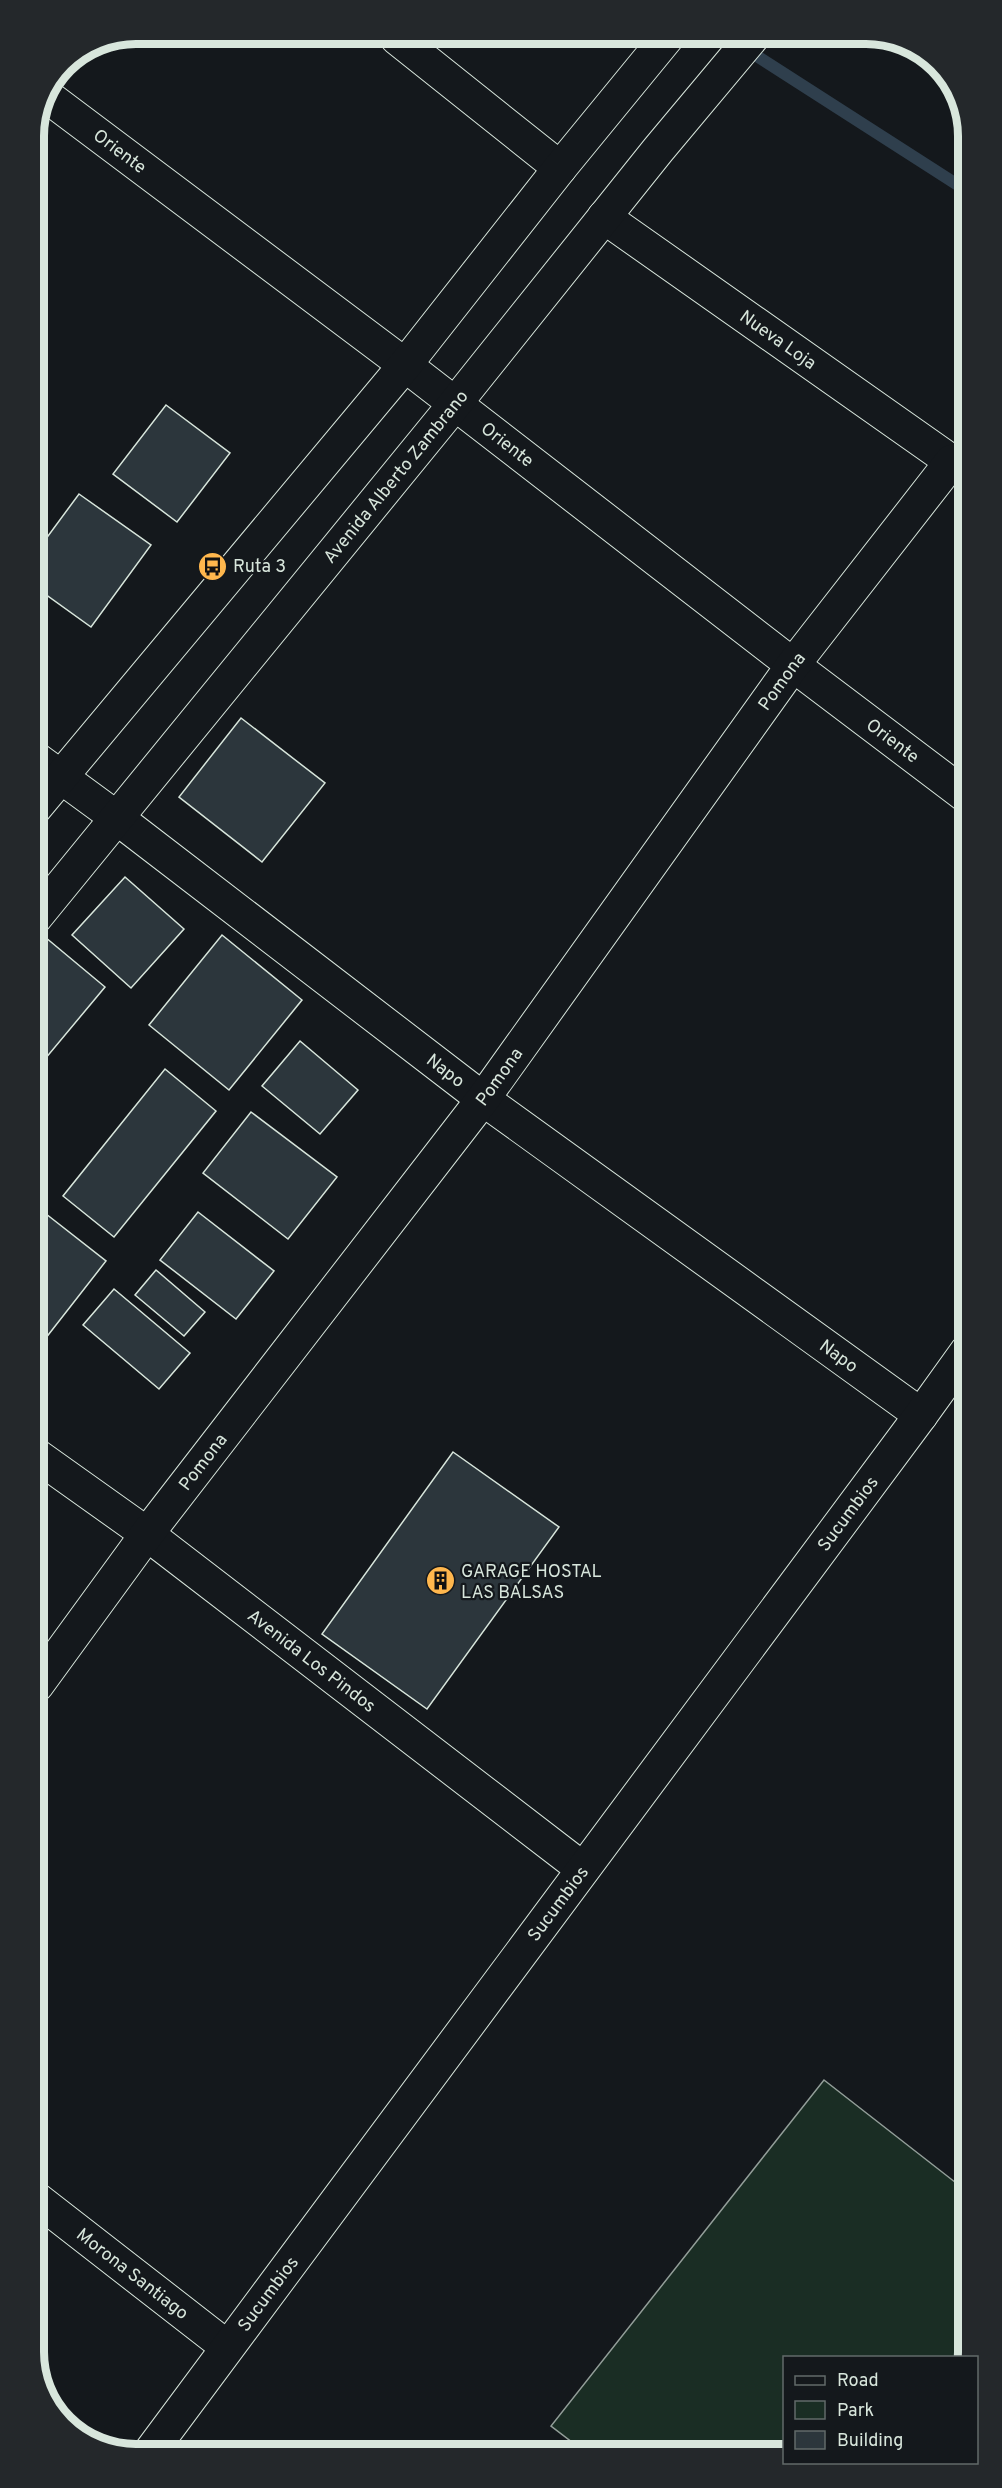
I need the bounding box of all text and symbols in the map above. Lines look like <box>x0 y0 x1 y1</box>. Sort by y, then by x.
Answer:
street label: Oriente <box>88 125 150 180</box>
street label: Nueva Loja <box>734 306 820 376</box>
street label: Avenida Alberto Zambrano <box>319 386 474 569</box>
street label: Oriente <box>476 418 538 473</box>
bus stop icon: Ruta 3 <box>196 550 228 582</box>
place label: Ruta 3 <box>233 556 286 579</box>
street label: Pomona <box>754 648 812 716</box>
street label: Oriente <box>861 714 923 769</box>
street label: Pomona <box>472 1044 529 1112</box>
street label: Napo <box>421 1050 469 1094</box>
street label: Napo <box>814 1335 862 1379</box>
street label: Pomona <box>174 1429 233 1496</box>
street label: Sucumbios <box>813 1472 884 1557</box>
place label: GARAGE HOSTAL LAS BALSAS <box>461 1561 602 1605</box>
building icon: GARAGE HOSTAL LAS BALSAS <box>424 1565 456 1597</box>
street label: Avenida Los Pindos <box>242 1605 380 1719</box>
street label: Sucumbios <box>523 1862 595 1947</box>
street label: Morona Santiago <box>71 2224 193 2326</box>
street label: Sucumbios <box>234 2252 305 2337</box>
legend <box>783 2356 978 2464</box>
text: Road <box>837 2370 879 2393</box>
text: Park <box>837 2400 874 2423</box>
text: Building <box>837 2430 903 2453</box>

